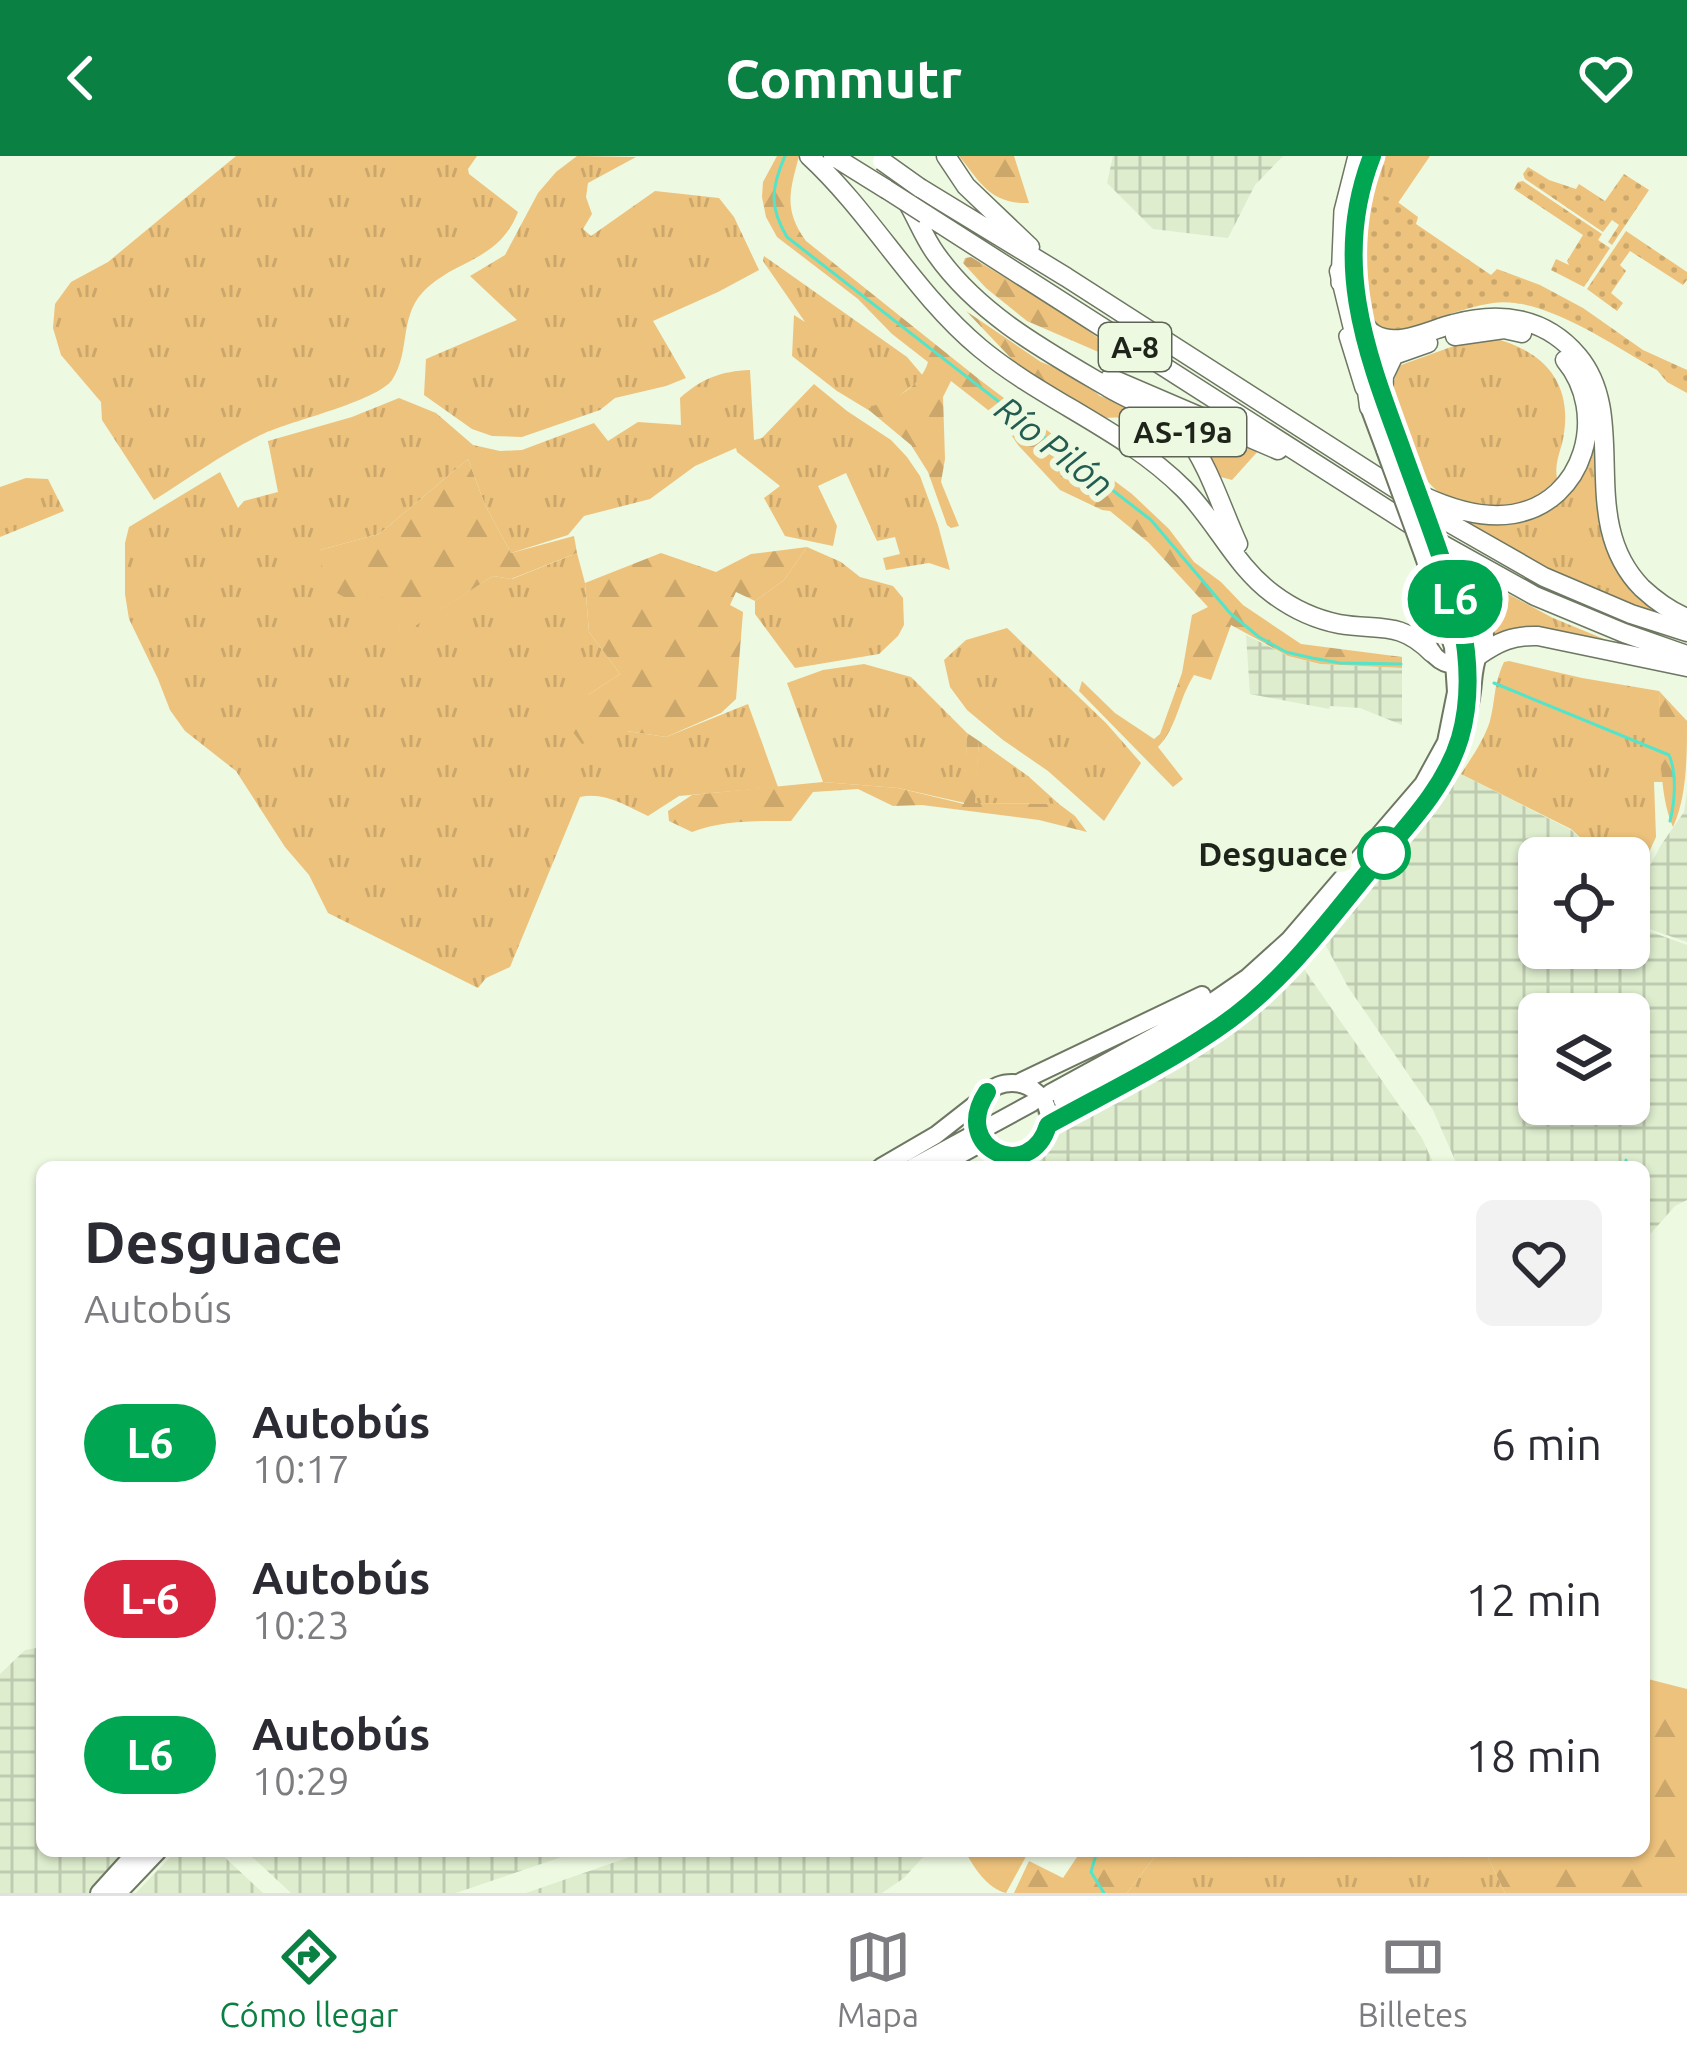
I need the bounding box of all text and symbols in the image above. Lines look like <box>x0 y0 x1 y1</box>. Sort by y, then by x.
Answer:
icon: back <box>48 45 114 111</box>
icon: heart <box>1573 45 1639 111</box>
text: Commutr <box>725 48 962 108</box>
road number: A-8 <box>1099 323 1171 371</box>
water label: Río Pilón <box>988 387 1122 505</box>
road number: AS-19a <box>1120 408 1246 456</box>
line badge: L6 <box>1401 560 1509 638</box>
text: L6 <box>1432 575 1478 622</box>
marker: Desguace <box>1359 828 1409 878</box>
place label: Desguace <box>1198 835 1348 872</box>
map controls <box>1518 837 1650 1125</box>
button: locate <box>1518 837 1650 969</box>
button: layers <box>1518 993 1650 1125</box>
button: heart <box>1476 1200 1602 1326</box>
text: Desguace <box>84 1210 343 1274</box>
text: Autobús <box>84 1287 232 1330</box>
text: Autobús <box>252 1396 430 1447</box>
text: 6 min <box>1491 1418 1602 1469</box>
text: L6 <box>127 1419 173 1466</box>
text: 10:17 <box>252 1447 350 1490</box>
text: Autobús <box>252 1552 430 1603</box>
text: 12 min <box>1465 1574 1602 1625</box>
text: L-6 <box>120 1575 180 1622</box>
text: 10:23 <box>252 1603 350 1646</box>
text: Autobús <box>252 1708 430 1759</box>
text: 18 min <box>1465 1730 1602 1781</box>
text: L6 <box>127 1731 173 1778</box>
text: 10:29 <box>252 1759 350 1802</box>
tab: Cómo llegar <box>219 1924 398 2033</box>
tab: Mapa <box>837 1924 919 2033</box>
tab: Billetes <box>1358 1924 1468 2033</box>

